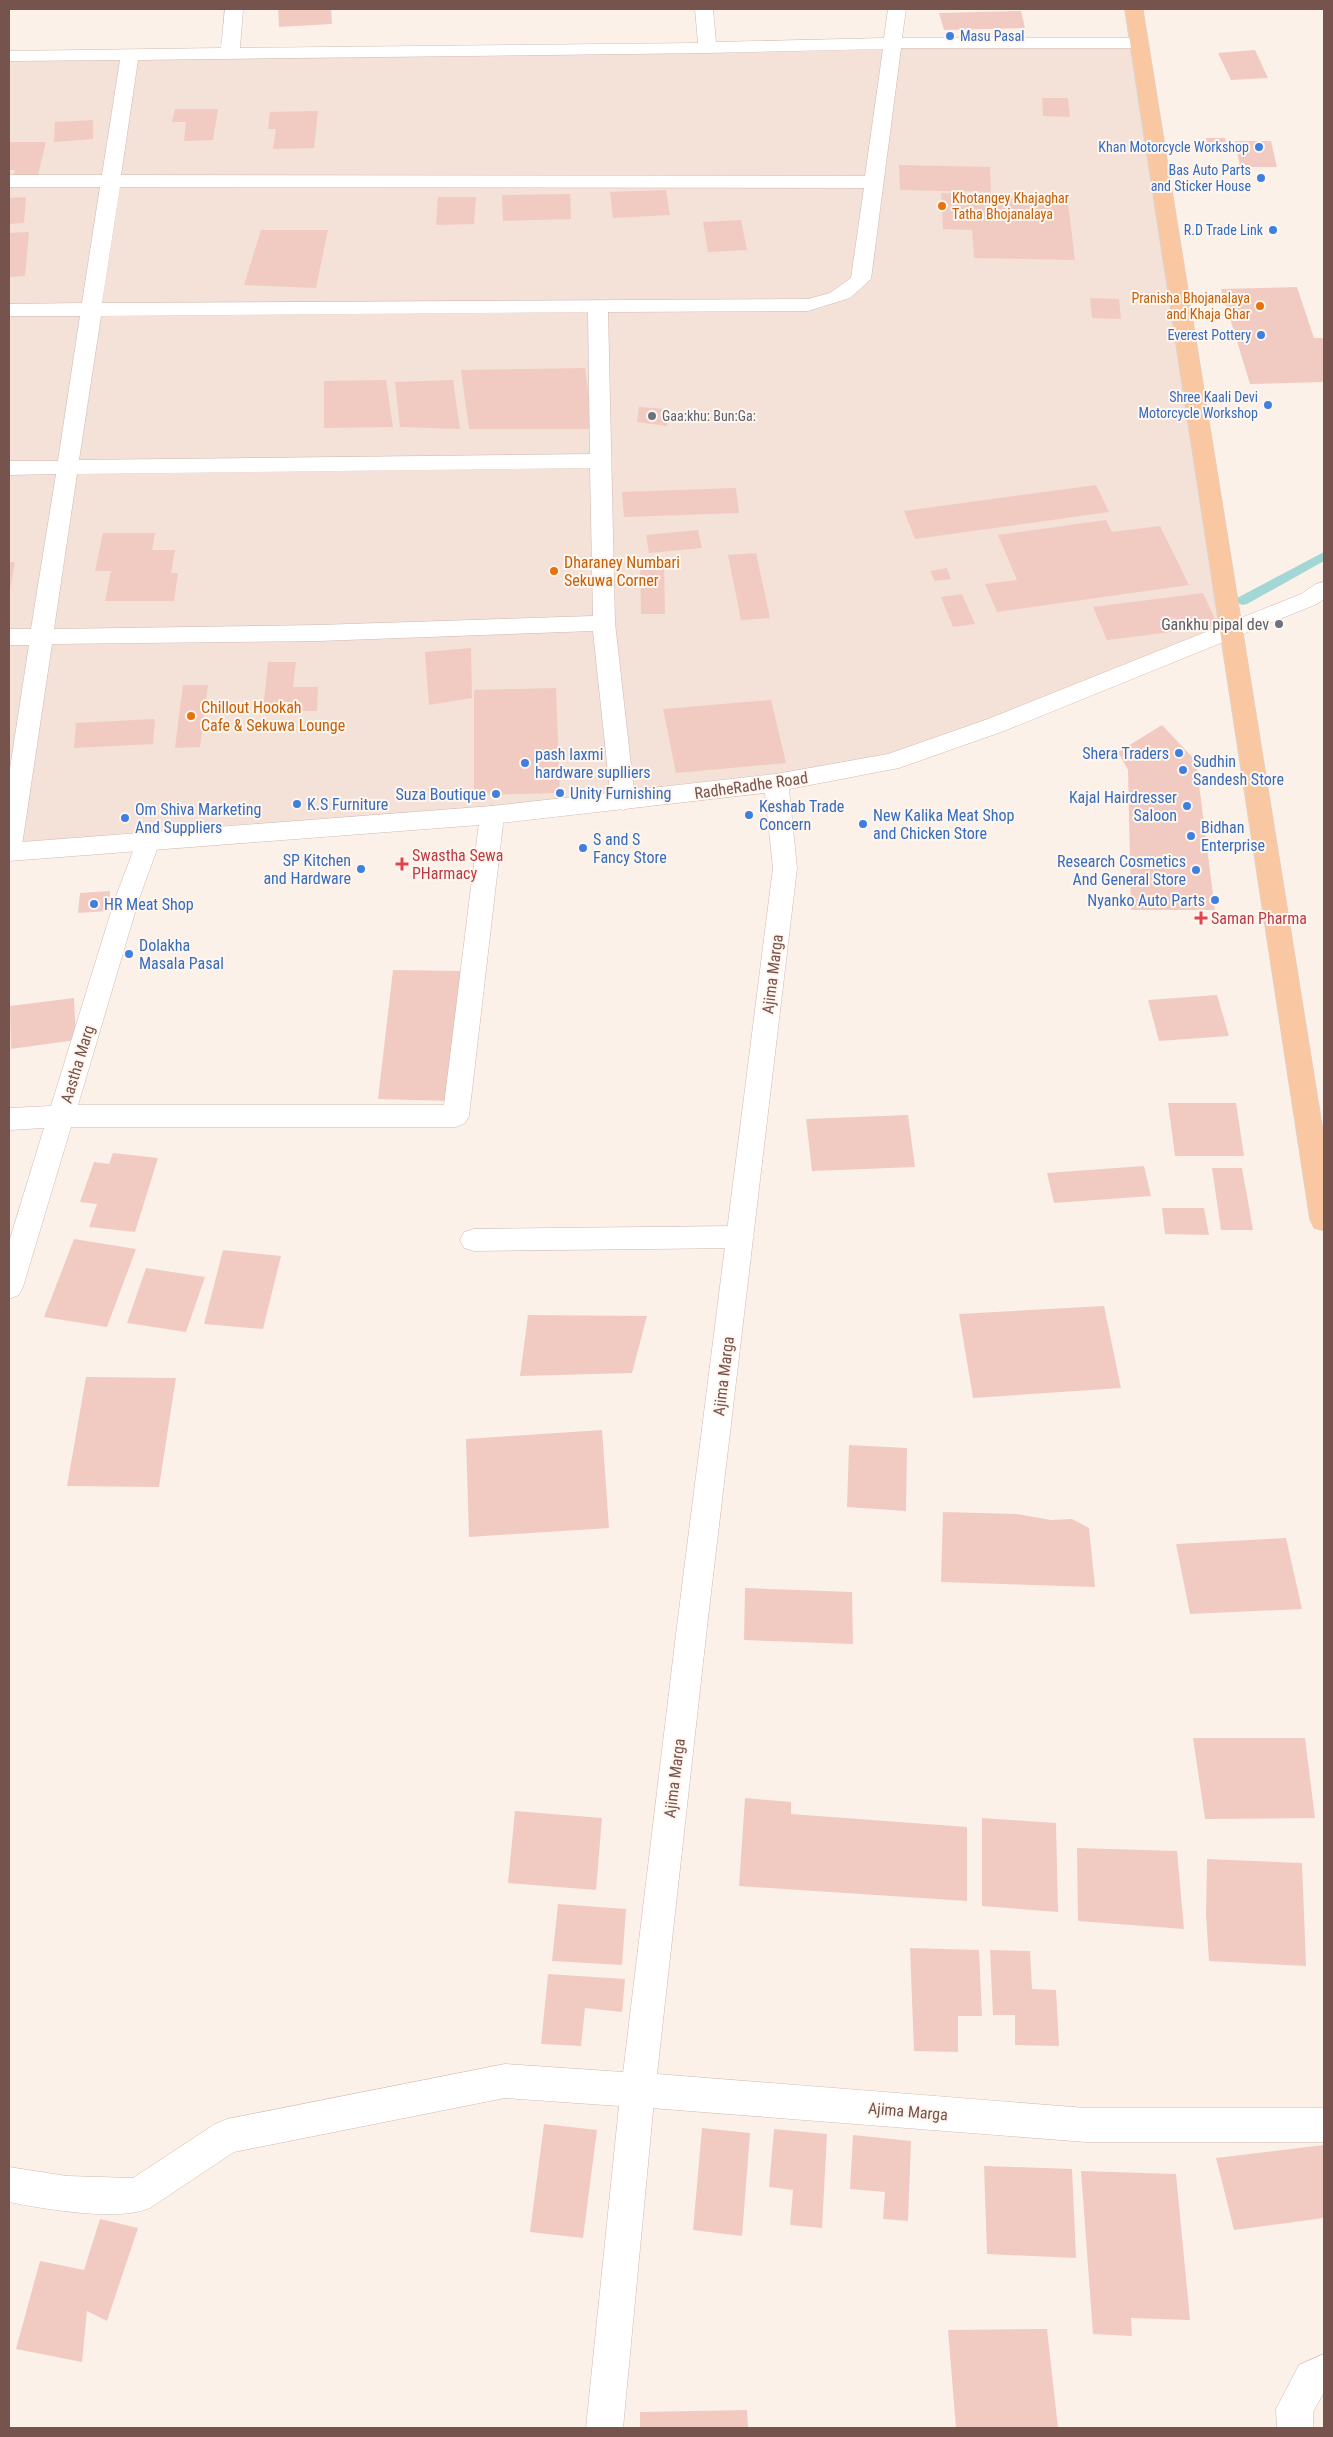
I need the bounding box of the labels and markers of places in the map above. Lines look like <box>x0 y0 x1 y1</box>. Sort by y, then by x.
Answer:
place label: Masu Pasal <box>960 28 1024 44</box>
marker: Masu Pasal <box>944 30 956 42</box>
place label: Khan Motorcycle Workshop <box>1098 139 1249 155</box>
marker: Khan Motorcycle Workshop <box>1253 141 1265 153</box>
place label: Bas Auto Parts and Sticker House <box>1151 162 1251 194</box>
marker: Bas Auto Parts and Sticker House <box>1255 172 1267 184</box>
place label: Khotangey Khajaghar Tatha Bhojanalaya <box>952 190 1069 222</box>
marker: Khotangey Khajaghar Tatha Bhojanalaya <box>936 200 948 212</box>
place label: R.D Trade Link <box>1184 222 1264 238</box>
marker: R.D Trade Link <box>1267 224 1279 236</box>
place label: Pranisha Bhojanalaya and Khaja Ghar <box>1131 290 1250 322</box>
marker: Pranisha Bhojanalaya and Khaja Ghar <box>1254 300 1266 312</box>
place label: Everest Pottery <box>1168 327 1251 343</box>
marker: Everest Pottery <box>1255 329 1267 341</box>
place label: Shree Kaali Devi Motorcycle Workshop <box>1138 389 1258 421</box>
marker: Shree Kaali Devi Motorcycle Workshop <box>1262 399 1274 411</box>
place label: Gaa:khu: Bun:Ga: <box>662 408 756 424</box>
marker: Gaa:khu: Bun:Ga: <box>646 410 658 422</box>
place label: Dharaney Numbari Sekuwa Corner <box>564 553 680 590</box>
marker: Dharaney Numbari Sekuwa Corner <box>548 565 560 577</box>
place label: Gankhu pipal dev <box>1161 615 1269 634</box>
marker: Gankhu pipal dev <box>1273 618 1285 630</box>
place label: Chillout Hookah Cafe & Sekuwa Lounge <box>201 698 345 735</box>
marker: Chillout Hookah Cafe & Sekuwa Lounge <box>185 710 197 722</box>
place label: Shera Traders <box>1082 744 1169 763</box>
place label: pash laxmi hardware suplliers <box>535 745 651 782</box>
marker: Shera Traders <box>1173 747 1185 759</box>
place label: Sudhin Sandesh Store <box>1193 752 1284 789</box>
marker: pash laxmi hardware suplliers <box>519 757 531 769</box>
marker: Sudhin Sandesh Store <box>1177 764 1189 776</box>
place label: Unity Furnishing <box>570 784 671 803</box>
place label: Suza Boutique <box>395 785 486 804</box>
marker: Unity Furnishing <box>554 787 566 799</box>
marker: Suza Boutique <box>490 788 502 800</box>
place label: Kajal Hairdresser Saloon <box>1069 788 1177 825</box>
place label: K.S Furniture <box>307 795 388 814</box>
place label: Keshab Trade Concern <box>759 797 844 834</box>
marker: K.S Furniture <box>291 798 303 810</box>
place label: Om Shiva Marketing And Suppliers <box>135 800 261 837</box>
marker: Kajal Hairdresser Saloon <box>1181 800 1193 812</box>
place label: New Kalika Meat Shop and Chicken Store <box>873 806 1014 843</box>
marker: Keshab Trade Concern <box>743 809 755 821</box>
marker: Om Shiva Marketing And Suppliers <box>119 812 131 824</box>
marker: New Kalika Meat Shop and Chicken Store <box>857 818 869 830</box>
place label: Bidhan Enterprise <box>1201 818 1265 855</box>
place label: S and S Fancy Store <box>593 830 667 867</box>
marker: Bidhan Enterprise <box>1185 830 1197 842</box>
marker: S and S Fancy Store <box>577 842 589 854</box>
place label: Swastha Sewa PHarmacy <box>412 846 503 883</box>
place label: SP Kitchen and Hardware <box>263 851 351 888</box>
place label: Research Cosmetics And General Store <box>1057 852 1186 889</box>
marker: Swastha Sewa PHarmacy <box>396 858 408 870</box>
marker: SP Kitchen and Hardware <box>355 863 367 875</box>
marker: Research Cosmetics And General Store <box>1190 864 1202 876</box>
place label: Nyanko Auto Parts <box>1087 891 1205 910</box>
marker: Nyanko Auto Parts <box>1209 894 1221 906</box>
place label: HR Meat Shop <box>104 895 194 914</box>
marker: HR Meat Shop <box>88 898 100 910</box>
place label: Saman Pharma <box>1211 909 1307 928</box>
marker: Saman Pharma <box>1195 912 1207 924</box>
place label: Dolakha Masala Pasal <box>139 936 224 973</box>
marker: Dolakha Masala Pasal <box>123 948 135 960</box>

